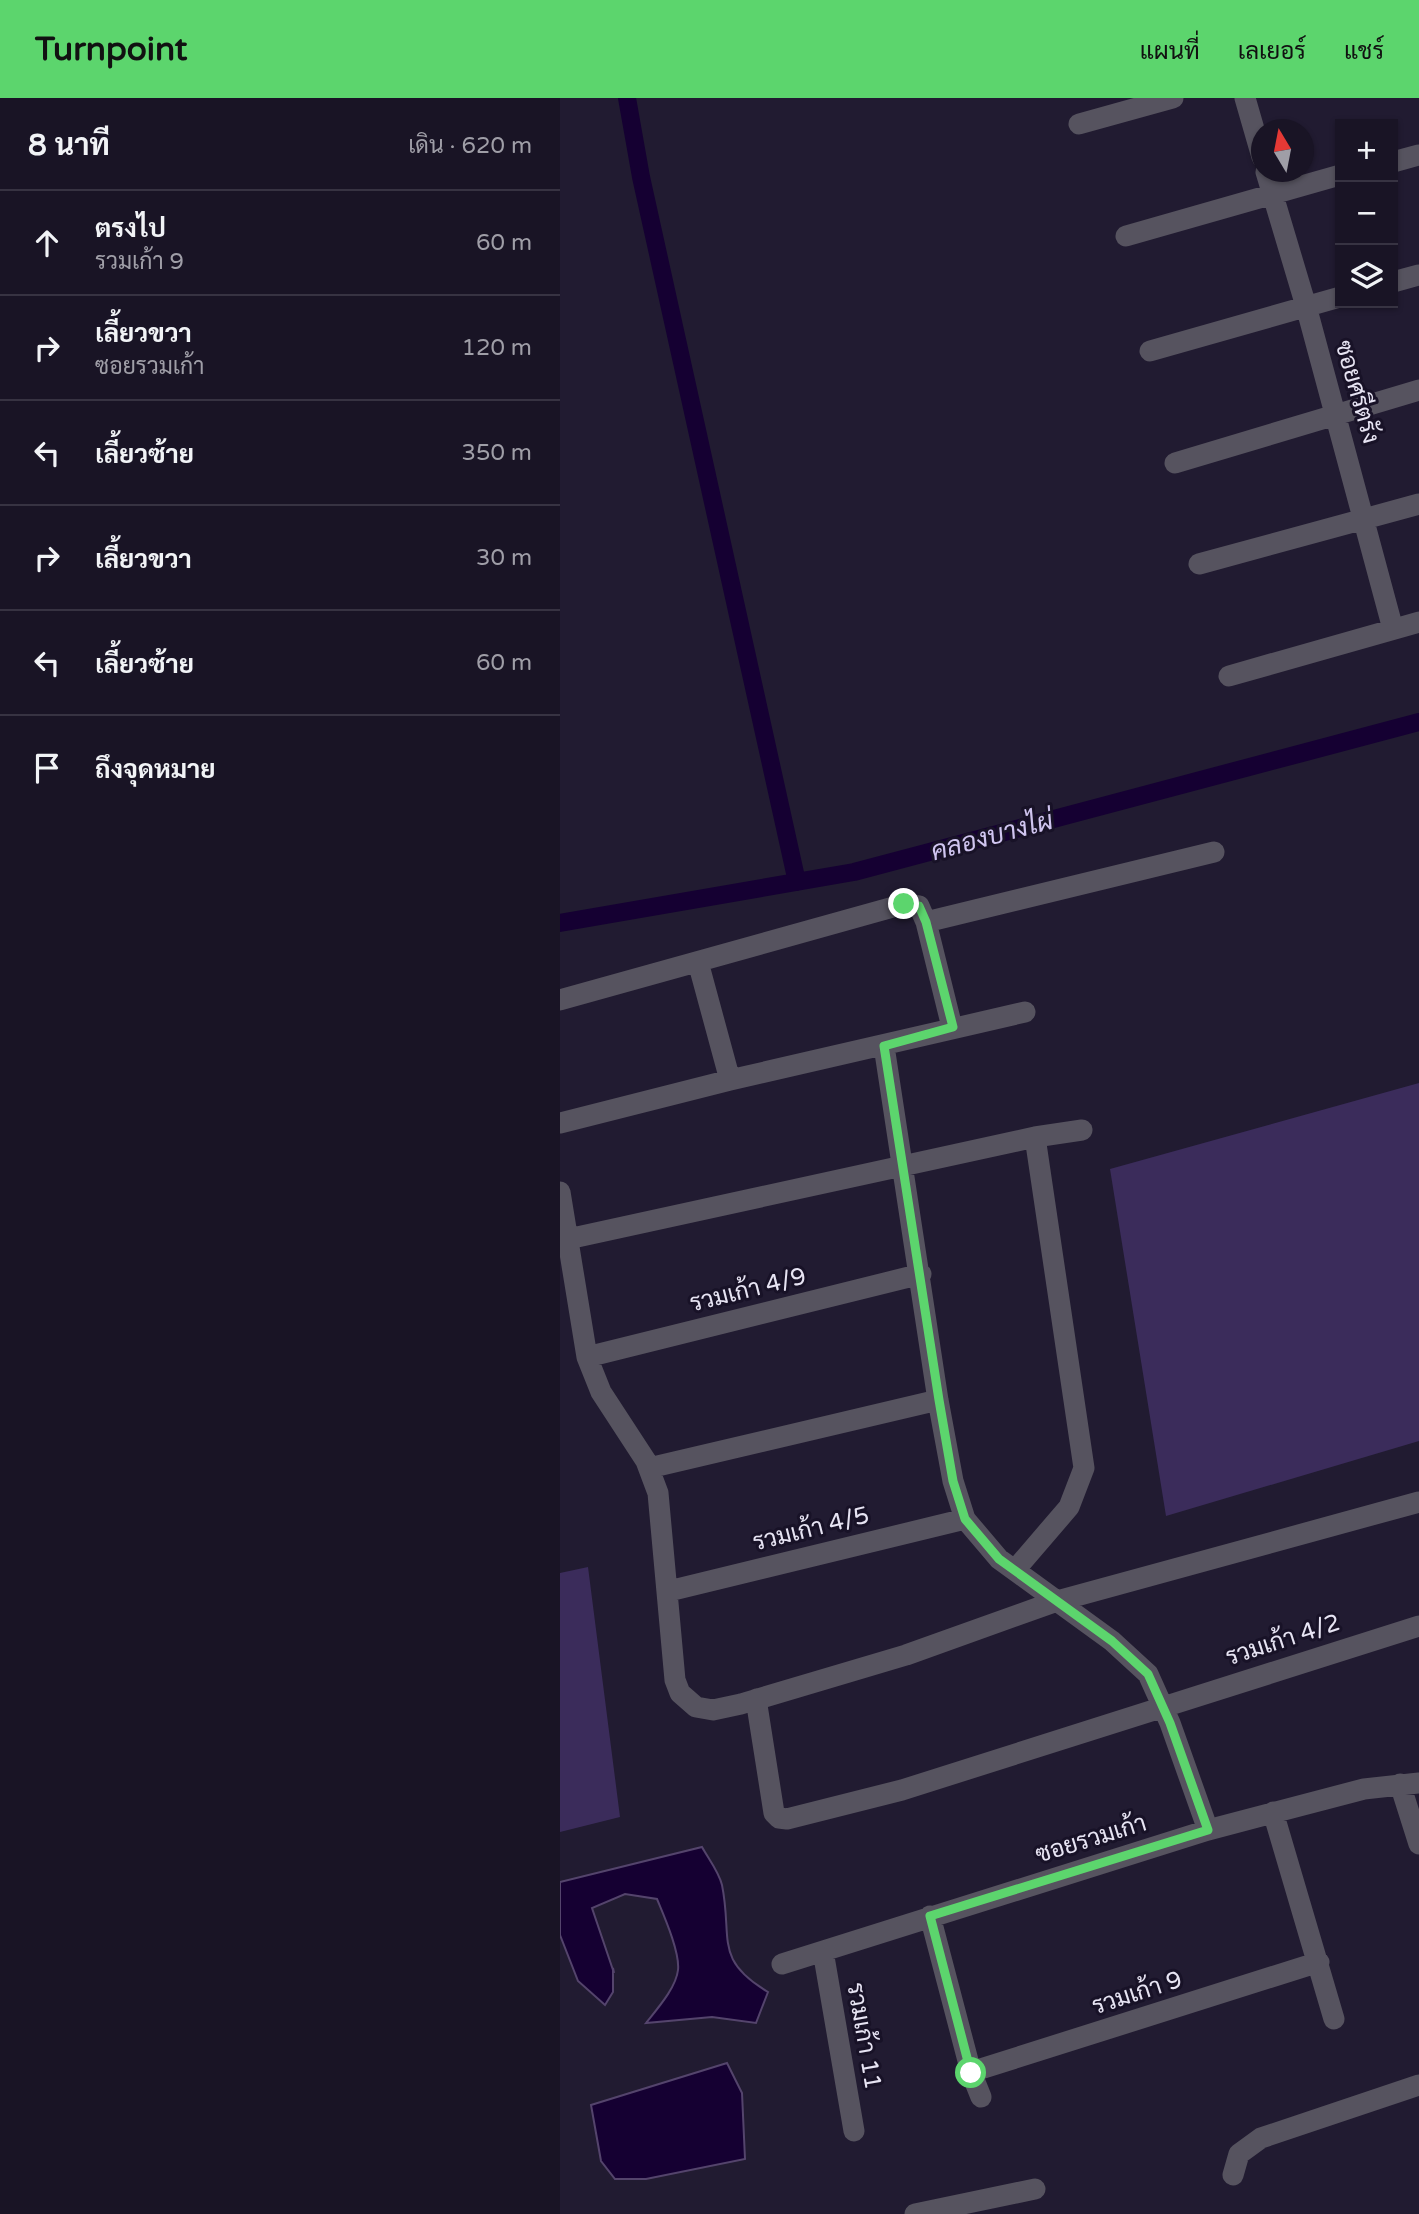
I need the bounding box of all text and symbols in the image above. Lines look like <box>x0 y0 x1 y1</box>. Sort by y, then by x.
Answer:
text: Turnpoint <box>35 30 187 69</box>
text: แผนที่ <box>1140 37 1200 66</box>
text: เลเยอร์ <box>1238 37 1306 66</box>
text: แชร์ <box>1344 37 1384 66</box>
north arrow <box>1251 119 1314 182</box>
map controls <box>1335 119 1398 308</box>
button: + <box>1335 119 1398 182</box>
text: 8 นาที <box>28 127 110 164</box>
text: เดิน · 620 m <box>408 132 532 160</box>
button: − <box>1335 182 1398 245</box>
text: ตรงไป <box>95 213 166 244</box>
icon: ahead <box>28 224 66 262</box>
text: 60 m <box>476 229 532 257</box>
button: layers <box>1335 245 1398 308</box>
text: รวมเก้า 9 <box>95 248 184 276</box>
text: เลี้ยวขวา <box>95 318 192 349</box>
icon: right <box>28 329 66 367</box>
text: 120 m <box>462 334 532 362</box>
street label: ซอยศรีตรัง <box>1328 337 1386 447</box>
text: ซอยรวมเก้า <box>95 353 204 381</box>
icon: left <box>28 434 66 472</box>
text: เลี้ยวซ้าย <box>95 439 194 470</box>
text: 350 m <box>462 439 532 467</box>
icon: right <box>28 539 66 577</box>
text: เลี้ยวขวา <box>95 544 192 575</box>
text: 30 m <box>476 544 532 572</box>
icon: left <box>28 644 66 682</box>
text: เลี้ยวซ้าย <box>95 649 194 680</box>
text: 60 m <box>476 649 532 677</box>
icon: arrive <box>28 749 66 787</box>
text: ถึงจุดหมาย <box>95 754 216 785</box>
water label: คลองบางไผ่ <box>927 803 1059 867</box>
route end <box>888 888 919 919</box>
street label: รวมเก้า 4/9 <box>687 1261 809 1318</box>
street label: รวมเก้า 4/5 <box>750 1500 872 1557</box>
street label: รวมเก้า 4/2 <box>1222 1607 1344 1672</box>
street label: ซอยรวมเก้า <box>1032 1807 1150 1870</box>
street label: รวมเก้า 9 <box>1088 1964 1186 2021</box>
street label: รวมเก้า 11 <box>840 1980 889 2092</box>
route start <box>955 2057 986 2088</box>

